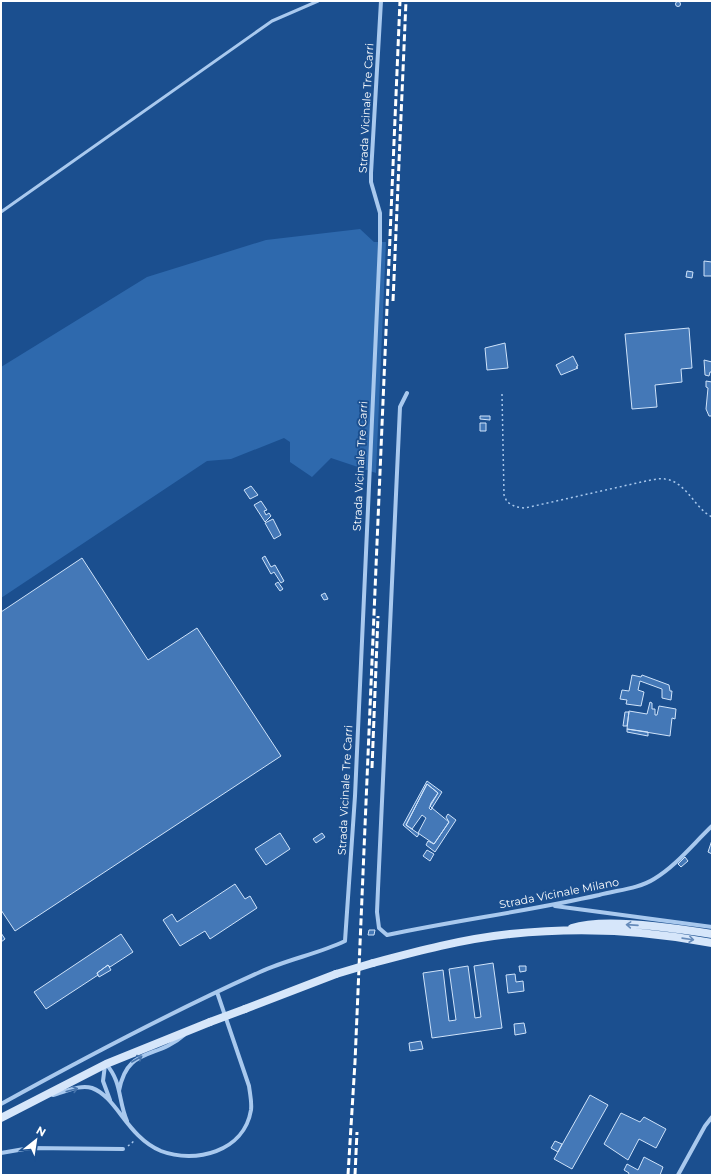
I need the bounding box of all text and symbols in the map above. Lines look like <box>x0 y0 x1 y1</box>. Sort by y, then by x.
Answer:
street label: Strada Vicinale Tre Carri <box>356 43 376 173</box>
street label: Strada Vicinale Tre Carri <box>350 401 370 531</box>
street label: Strada Vicinale Tre Carri <box>335 725 355 855</box>
street label: Strada Vicinale Milano <box>498 875 620 911</box>
one-way arrow <box>626 922 639 929</box>
one-way arrow <box>681 935 694 943</box>
one-way arrow <box>131 1055 143 1063</box>
one-way arrow <box>65 1085 78 1093</box>
north arrow <box>16 1120 56 1160</box>
text: N <box>34 1123 48 1140</box>

